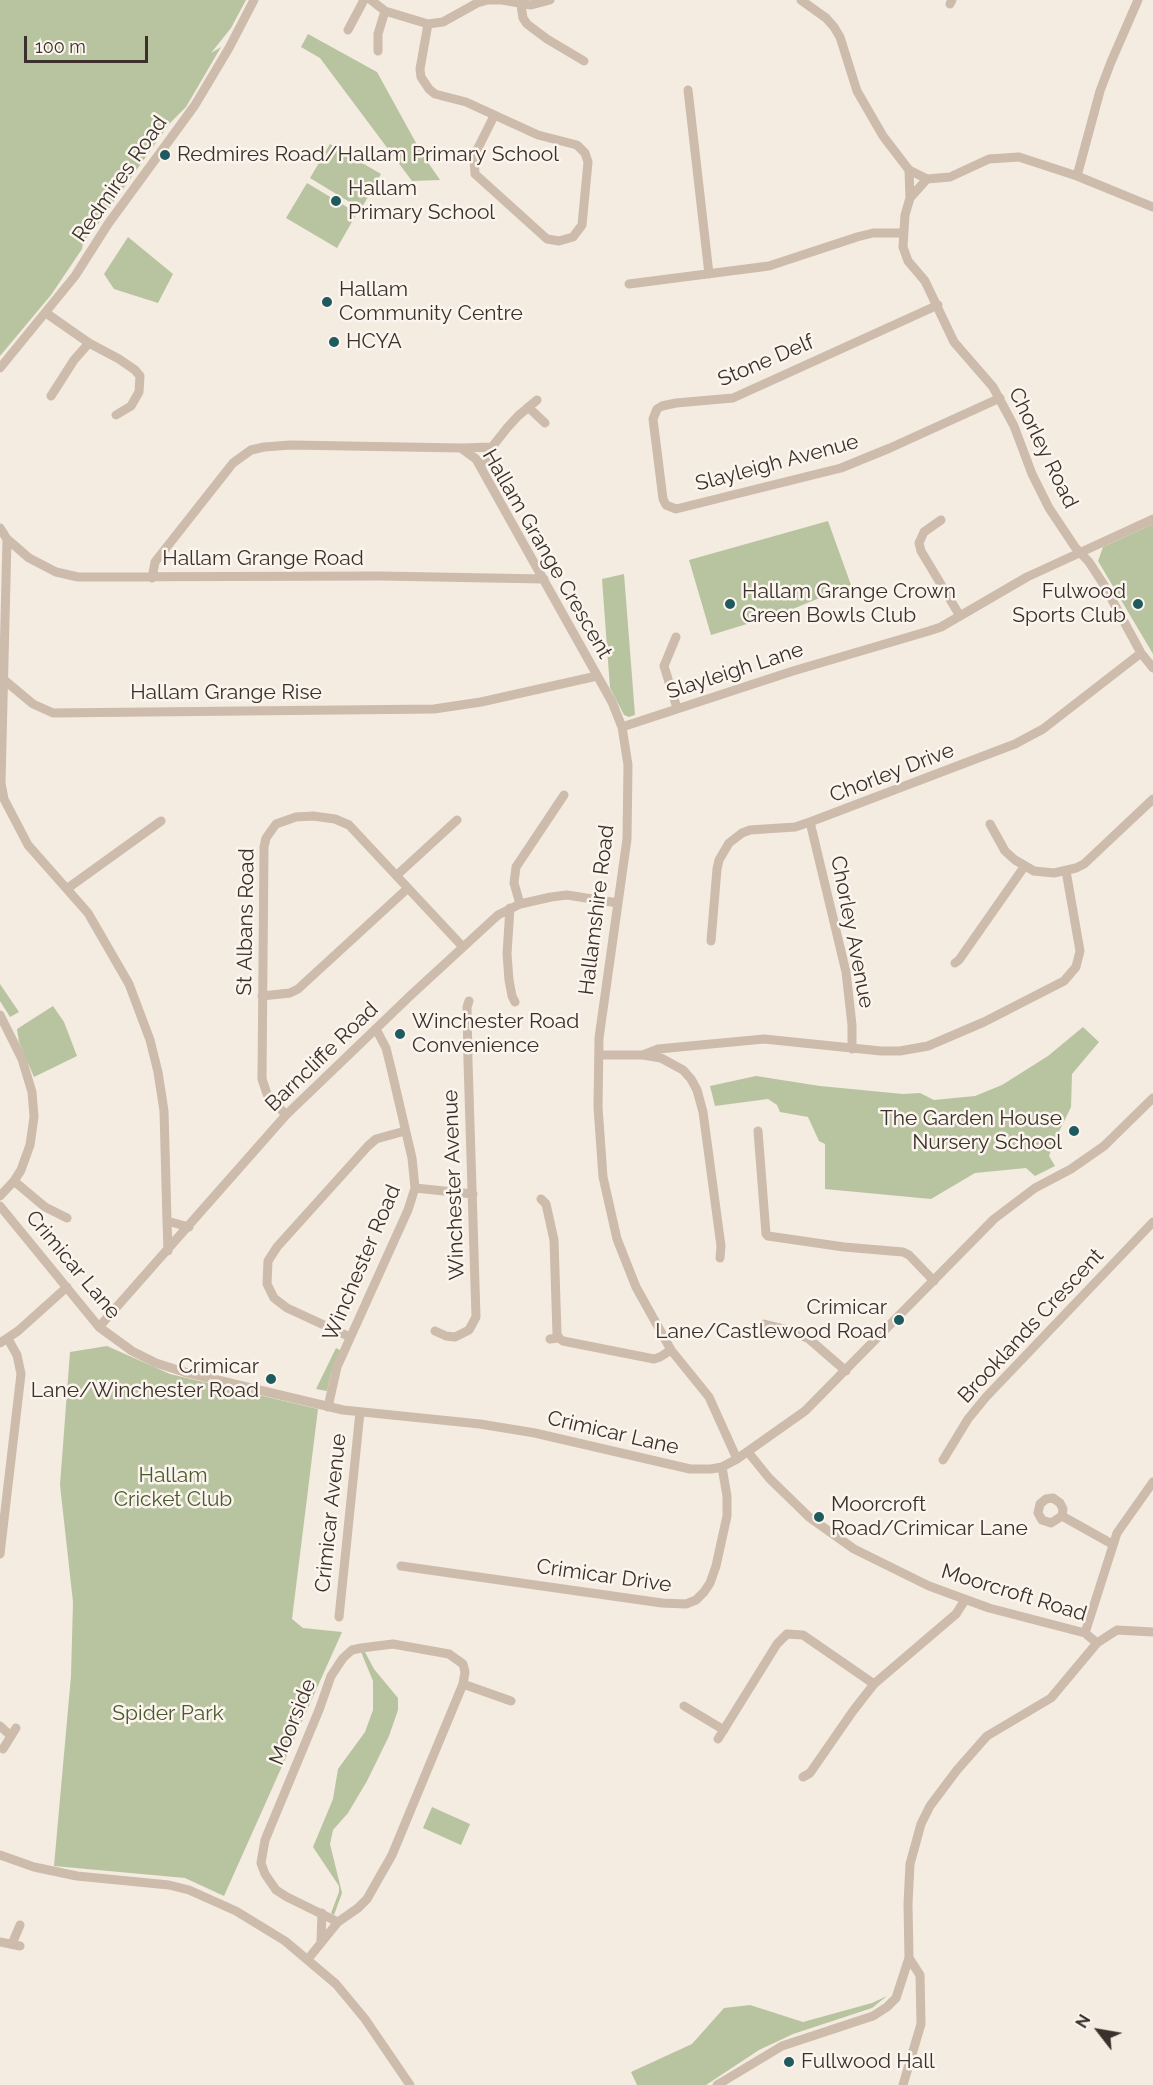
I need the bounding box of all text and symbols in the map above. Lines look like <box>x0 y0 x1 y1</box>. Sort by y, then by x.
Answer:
scale bar <box>27 24 152 62</box>
text: 100 m <box>35 36 86 57</box>
street label: Redmires Road <box>67 111 173 247</box>
place label: Redmires Road/Hallam Primary School <box>177 142 559 168</box>
marker: Redmires Road/Hallam Primary School <box>158 148 172 162</box>
place label: Hallam Primary School <box>348 176 495 226</box>
marker: Hallam Primary School <box>329 194 343 208</box>
place label: Hallam Community Centre <box>339 277 523 327</box>
marker: Hallam Community Centre <box>320 295 334 309</box>
place label: HCYA <box>346 329 402 355</box>
street label: Stone Delf <box>714 330 818 392</box>
marker: HCYA <box>327 335 341 349</box>
street label: Chorley Road <box>1003 383 1083 513</box>
street label: Slayleigh Avenue <box>693 429 861 497</box>
street label: Hallam Grange Crescent <box>477 445 617 663</box>
street label: Hallam Grange Road <box>162 546 364 572</box>
place label: Hallam Grange Crown Green Bowls Club <box>742 579 956 629</box>
place label: Fulwood Sports Club <box>1012 579 1126 629</box>
marker: Hallam Grange Crown Green Bowls Club <box>723 597 737 611</box>
marker: Fulwood Sports Club <box>1131 597 1145 611</box>
street label: Slayleigh Lane <box>663 637 807 705</box>
street label: Hallam Grange Rise <box>130 680 322 706</box>
street label: Chorley Drive <box>826 738 958 808</box>
street label: Hallamshire Road <box>574 824 620 996</box>
street label: St Albans Road <box>232 848 260 996</box>
street label: Chorley Avenue <box>825 854 879 1010</box>
street label: Barncliffe Road <box>260 997 384 1117</box>
place label: Winchester Road Convenience <box>412 1009 579 1059</box>
marker: Winchester Road Convenience <box>393 1027 407 1041</box>
street label: Winchester Avenue <box>438 1089 470 1281</box>
place label: The Garden House Nursery School <box>880 1106 1062 1156</box>
marker: The Garden House Nursery School <box>1067 1124 1081 1138</box>
street label: Winchester Road <box>318 1181 406 1345</box>
street label: Crimicar Lane <box>20 1206 126 1324</box>
street label: Brooklands Crescent <box>953 1244 1109 1408</box>
place label: Crimicar Lane/Castlewood Road <box>655 1295 887 1345</box>
marker: Crimicar Lane/Castlewood Road <box>892 1313 906 1327</box>
place label: Crimicar Lane/Winchester Road <box>31 1354 259 1404</box>
marker: Crimicar Lane/Winchester Road <box>264 1372 278 1386</box>
street label: Crimicar Lane <box>545 1406 681 1460</box>
street label: Crimicar Avenue <box>310 1432 352 1594</box>
park label: Hallam Cricket Club <box>114 1463 232 1513</box>
place label: Moorcroft Road/Crimicar Lane <box>831 1492 1028 1542</box>
marker: Moorcroft Road/Crimicar Lane <box>812 1510 826 1524</box>
street label: Crimicar Drive <box>535 1554 673 1598</box>
street label: Moorcroft Road <box>938 1559 1090 1627</box>
street label: Moorside <box>264 1675 322 1769</box>
park label: Spider Park <box>112 1701 224 1727</box>
north arrow <box>1069 2001 1129 2061</box>
text: N <box>1072 2011 1094 2032</box>
place label: Fullwood Hall <box>801 2049 935 2075</box>
marker: Fullwood Hall <box>782 2055 796 2069</box>

